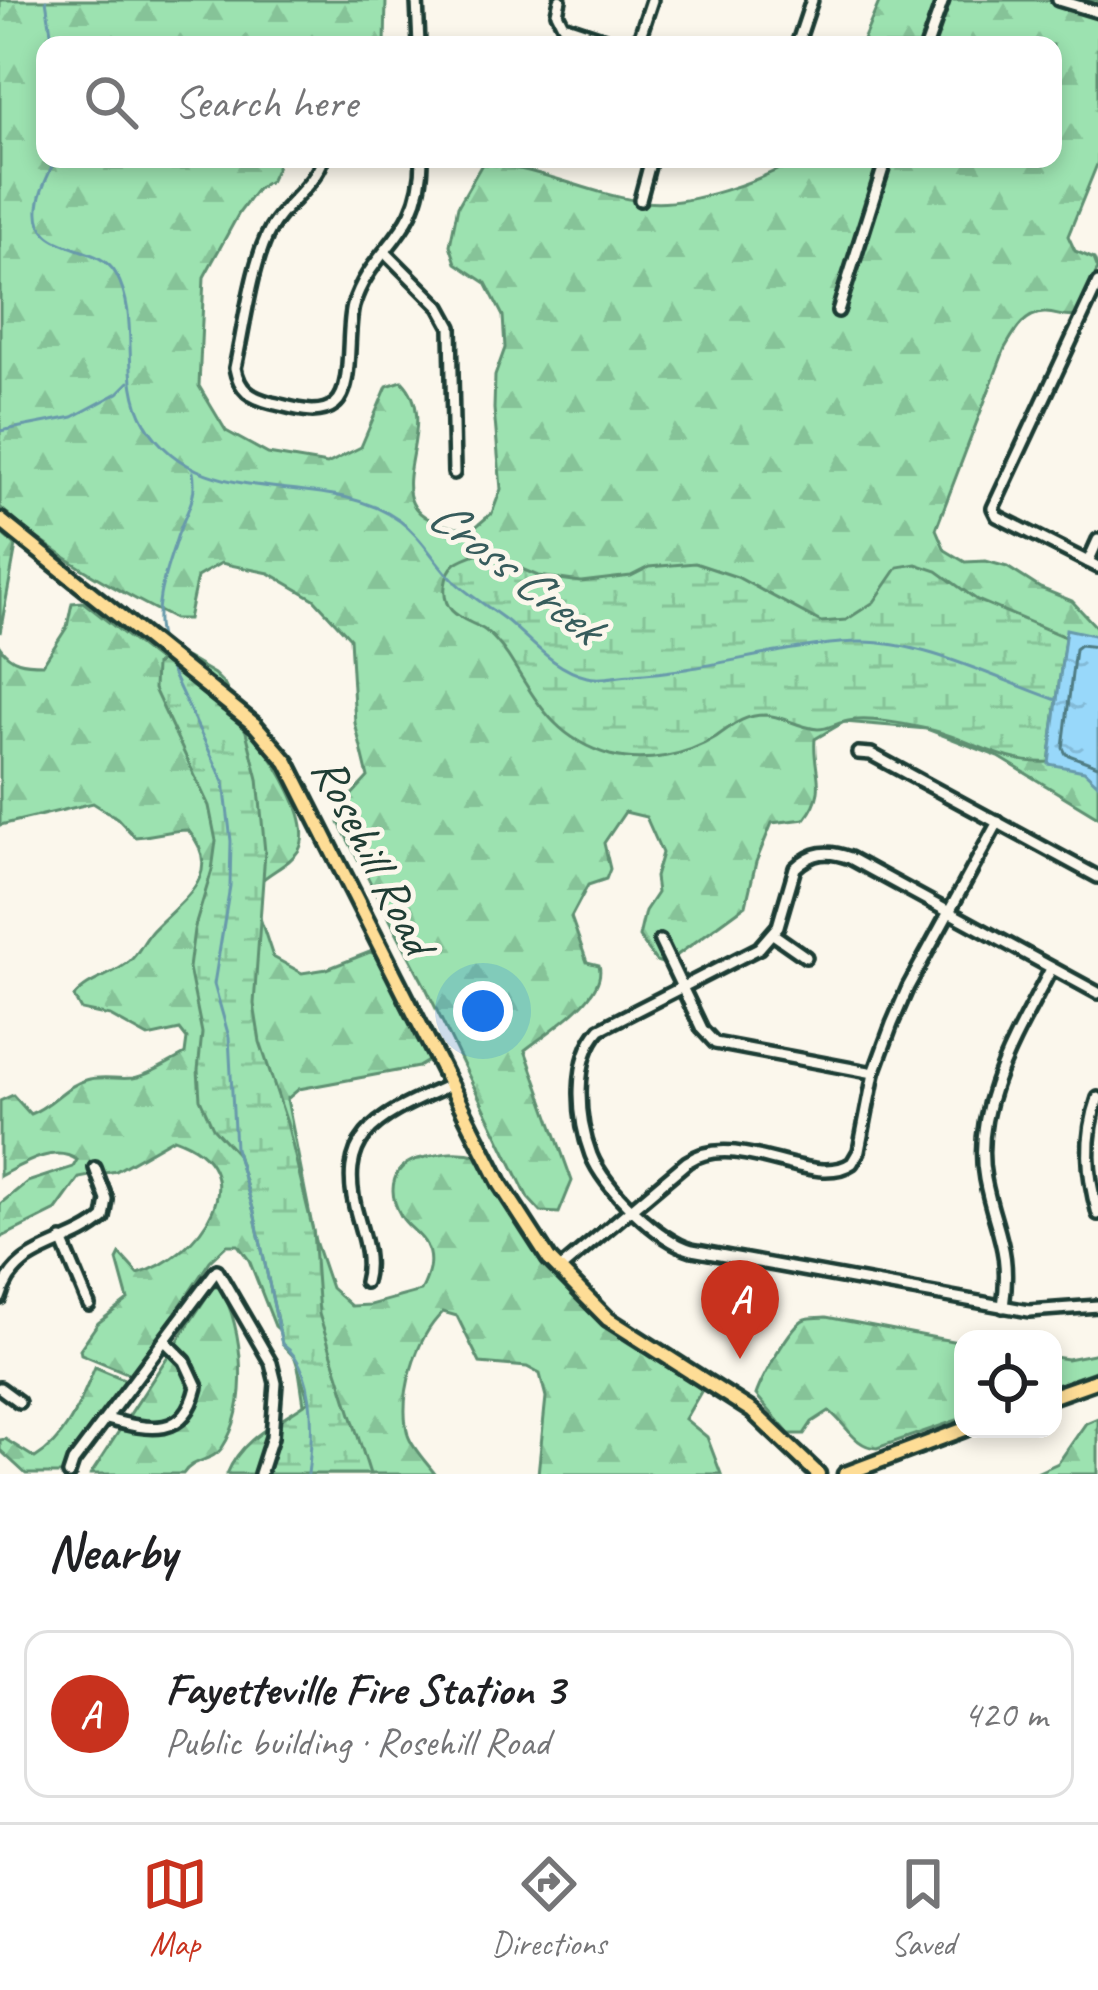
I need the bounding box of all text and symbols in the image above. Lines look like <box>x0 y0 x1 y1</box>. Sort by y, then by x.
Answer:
search box <box>36 36 1062 168</box>
icon: search <box>78 69 144 135</box>
text: Search here <box>174 74 357 131</box>
water label: Cross Creek <box>417 483 621 662</box>
street label: Rosehill Road <box>299 746 452 970</box>
your location <box>453 981 513 1041</box>
pin: A <box>701 1260 779 1359</box>
map controls <box>954 1330 1062 1438</box>
button: locate <box>954 1330 1062 1438</box>
text: Nearby <box>48 1520 176 1584</box>
text: Fayetteville Fire Station 3 <box>165 1661 564 1718</box>
text: A <box>80 1690 100 1739</box>
text: 420 m <box>963 1690 1047 1739</box>
text: Public building · Rosehill Road <box>165 1718 549 1767</box>
tab: Map <box>142 1851 208 1965</box>
tab: Directions <box>492 1851 606 1965</box>
tab: Saved <box>890 1851 956 1965</box>

